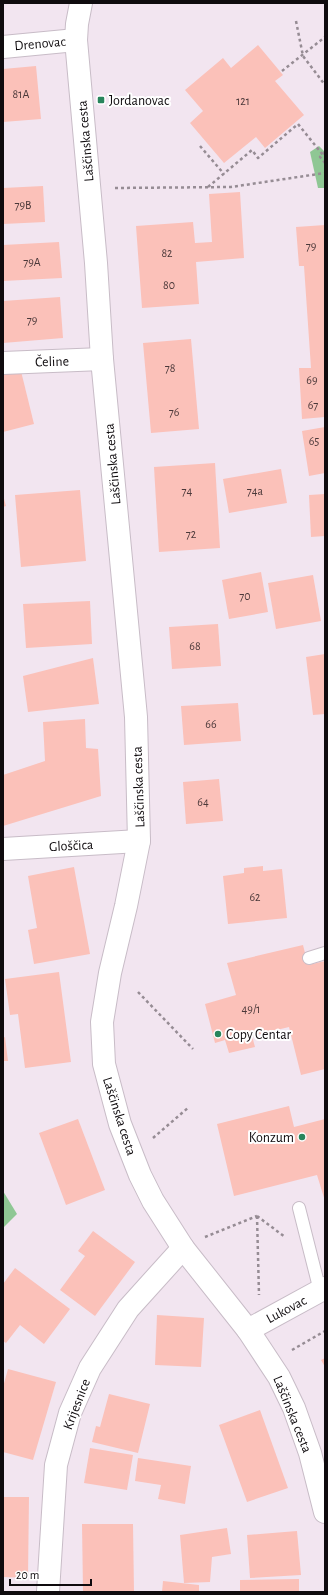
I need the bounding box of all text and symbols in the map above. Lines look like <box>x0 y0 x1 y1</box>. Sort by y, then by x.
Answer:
street label: Drenovac <box>14 35 67 53</box>
house number: 81A <box>13 88 29 100</box>
place label: Jordanovac <box>109 94 170 108</box>
marker: Jordanovac <box>96 95 106 105</box>
house number: 121 <box>236 95 250 107</box>
street label: Laščinska cesta <box>75 99 97 182</box>
house number: 79B <box>14 199 32 211</box>
house number: 79 <box>306 240 317 252</box>
house number: 82 <box>161 247 173 259</box>
house number: 79A <box>23 256 41 268</box>
house number: 80 <box>163 279 175 291</box>
house number: 79 <box>27 314 38 326</box>
street label: Čeline <box>35 352 69 370</box>
house number: 78 <box>165 362 176 374</box>
house number: 69 <box>306 374 318 386</box>
house number: 67 <box>308 399 318 411</box>
house number: 76 <box>169 406 180 418</box>
street label: Laščinska cesta <box>102 422 124 505</box>
house number: 65 <box>309 435 319 447</box>
house number: 74 <box>182 485 193 497</box>
house number: 74a <box>247 485 264 497</box>
house number: 72 <box>186 528 197 540</box>
house number: 70 <box>239 590 251 602</box>
house number: 68 <box>189 640 201 652</box>
house number: 66 <box>205 718 217 730</box>
street label: Laščinska cesta <box>131 745 147 828</box>
house number: 64 <box>197 796 209 808</box>
street label: Gloščica <box>49 838 94 854</box>
house number: 62 <box>249 891 261 903</box>
house number: 49/1 <box>242 1003 260 1015</box>
place label: Copy Centar <box>226 1028 292 1042</box>
marker: Copy Centar <box>213 1029 223 1039</box>
street label: Laščinska cesta <box>100 1075 138 1158</box>
place label: Konzum <box>249 1131 294 1145</box>
marker: Konzum <box>297 1132 307 1142</box>
street label: Lukovac <box>264 1293 309 1326</box>
street label: Laščinska cesta <box>270 1374 314 1455</box>
street label: Krijesnice <box>61 1377 93 1432</box>
scale bar <box>10 1561 91 1587</box>
text: 20 m <box>16 1569 39 1581</box>

